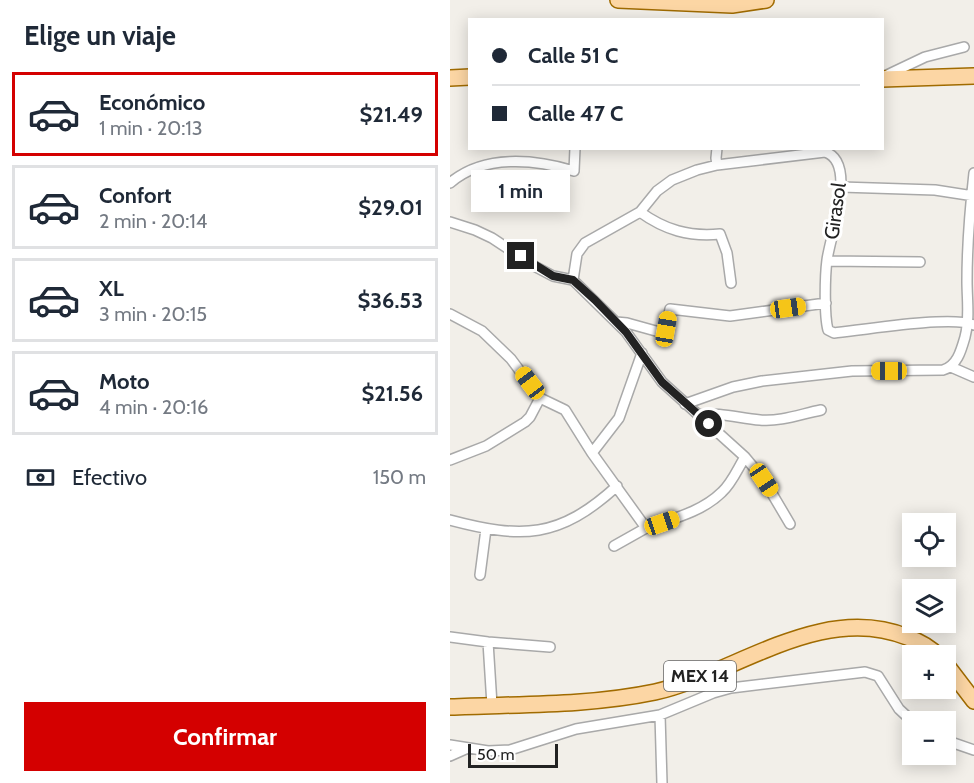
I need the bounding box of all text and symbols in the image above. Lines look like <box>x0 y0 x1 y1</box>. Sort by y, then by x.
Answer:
text: Elige un viaje <box>24 19 176 52</box>
text: Calle 51 C <box>528 42 618 69</box>
icon: car <box>27 87 81 141</box>
text: Económico <box>99 89 205 116</box>
text: Calle 47 C <box>528 100 623 127</box>
text: $21.49 <box>360 101 423 128</box>
text: 1 min · 20:13 <box>99 116 203 140</box>
callout: 1 min <box>472 169 571 211</box>
text: 1 min <box>498 179 543 203</box>
icon: car <box>27 180 81 234</box>
street label: Girasol <box>819 181 851 241</box>
text: Confort <box>99 182 172 209</box>
text: $29.01 <box>358 194 423 221</box>
text: 2 min · 20:14 <box>99 209 207 233</box>
route end <box>507 242 534 269</box>
icon: car <box>27 273 81 327</box>
text: XL <box>99 275 124 302</box>
text: $36.53 <box>357 287 423 314</box>
car <box>769 297 807 319</box>
text: 3 min · 20:15 <box>99 302 207 326</box>
car <box>654 310 678 348</box>
car <box>871 362 907 380</box>
car <box>512 363 548 403</box>
icon: car <box>27 366 81 420</box>
text: Moto <box>99 368 150 395</box>
text: $21.56 <box>361 380 423 407</box>
text: 4 min · 20:16 <box>99 395 208 419</box>
route start <box>695 410 722 437</box>
car <box>746 460 782 500</box>
icon: cash <box>24 461 57 494</box>
text: Efectivo <box>72 464 147 491</box>
text: 150 m <box>373 465 426 489</box>
car <box>642 509 682 537</box>
map controls <box>902 513 956 765</box>
button: locate <box>902 513 956 567</box>
button: layers <box>902 579 956 633</box>
button: + <box>902 645 956 699</box>
road number: MEX 14 <box>664 661 736 691</box>
button: Confirmar <box>24 702 426 771</box>
button: − <box>902 711 956 765</box>
scale bar <box>468 741 558 768</box>
text: 50 m <box>477 745 514 764</box>

